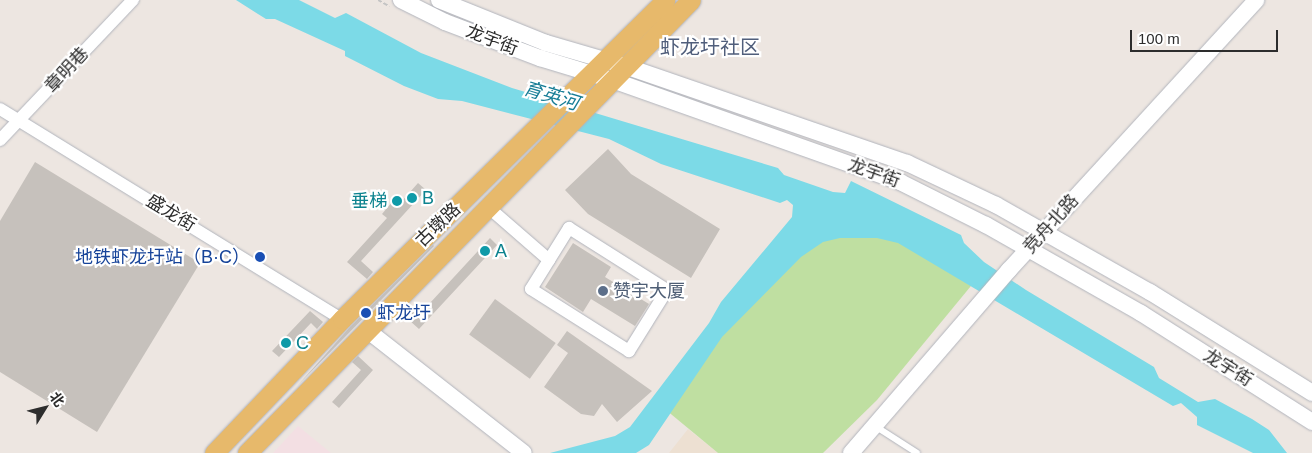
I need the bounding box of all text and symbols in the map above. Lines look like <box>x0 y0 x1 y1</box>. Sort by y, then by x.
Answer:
street label: 龙宇街 <box>463 20 521 60</box>
scale bar <box>1132 20 1280 52</box>
text: 100 m <box>1138 30 1180 47</box>
district label: 虾龙圩社区 <box>660 35 760 59</box>
street label: 章明巷 <box>41 43 93 97</box>
water label: 育英河 <box>520 77 582 115</box>
street label: 龙宇街 <box>845 154 903 192</box>
place label: B <box>422 187 434 209</box>
street label: 盛龙街 <box>142 190 200 236</box>
place label: 垂梯 <box>351 190 387 212</box>
street label: 竞舟北路 <box>1019 190 1083 258</box>
marker: B <box>406 192 418 204</box>
marker: 垂梯 <box>391 195 403 207</box>
street label: 古墩路 <box>411 198 465 252</box>
place label: A <box>495 240 507 262</box>
marker: A <box>479 245 491 257</box>
place label: 地铁虾龙圩站（B·C） <box>75 246 250 268</box>
marker: 地铁虾龙圩站（B·C） <box>254 251 266 263</box>
place label: 赞宇大厦 <box>613 280 685 302</box>
marker: 赞宇大厦 <box>597 285 609 297</box>
place label: 虾龙圩 <box>377 302 431 324</box>
marker: 虾龙圩 <box>359 306 373 320</box>
place label: C <box>296 332 309 354</box>
marker: C <box>280 337 292 349</box>
street label: 龙宇街 <box>1199 345 1257 391</box>
north arrow <box>20 383 70 433</box>
text: 北 <box>47 389 68 410</box>

